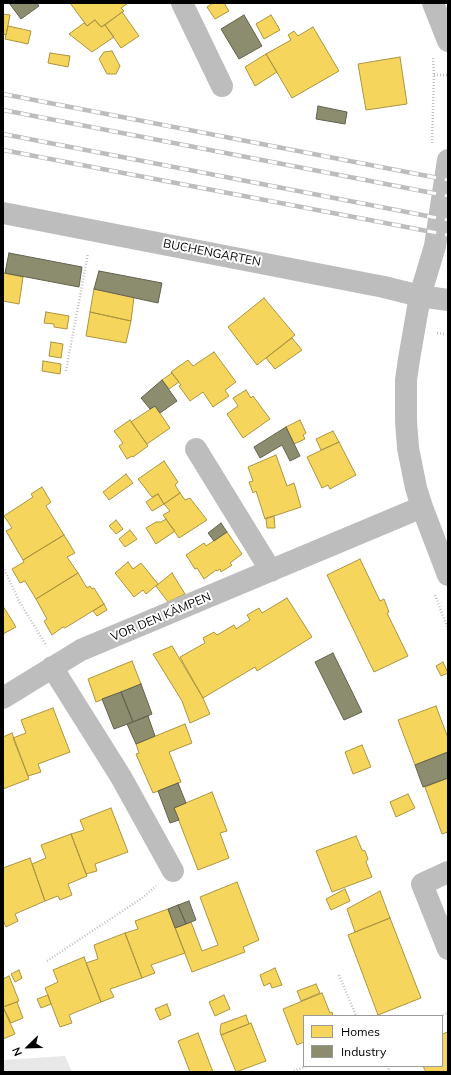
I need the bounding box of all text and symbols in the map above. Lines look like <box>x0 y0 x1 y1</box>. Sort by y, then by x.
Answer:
street label: BUCHENGARTEN <box>162 236 262 270</box>
street label: VOR DEN KÄMPEN <box>109 589 213 645</box>
legend <box>303 1015 443 1067</box>
text: Homes <box>341 1024 380 1039</box>
north arrow <box>8 1027 48 1067</box>
text: Industry <box>341 1044 386 1059</box>
text: N <box>9 1045 25 1058</box>

